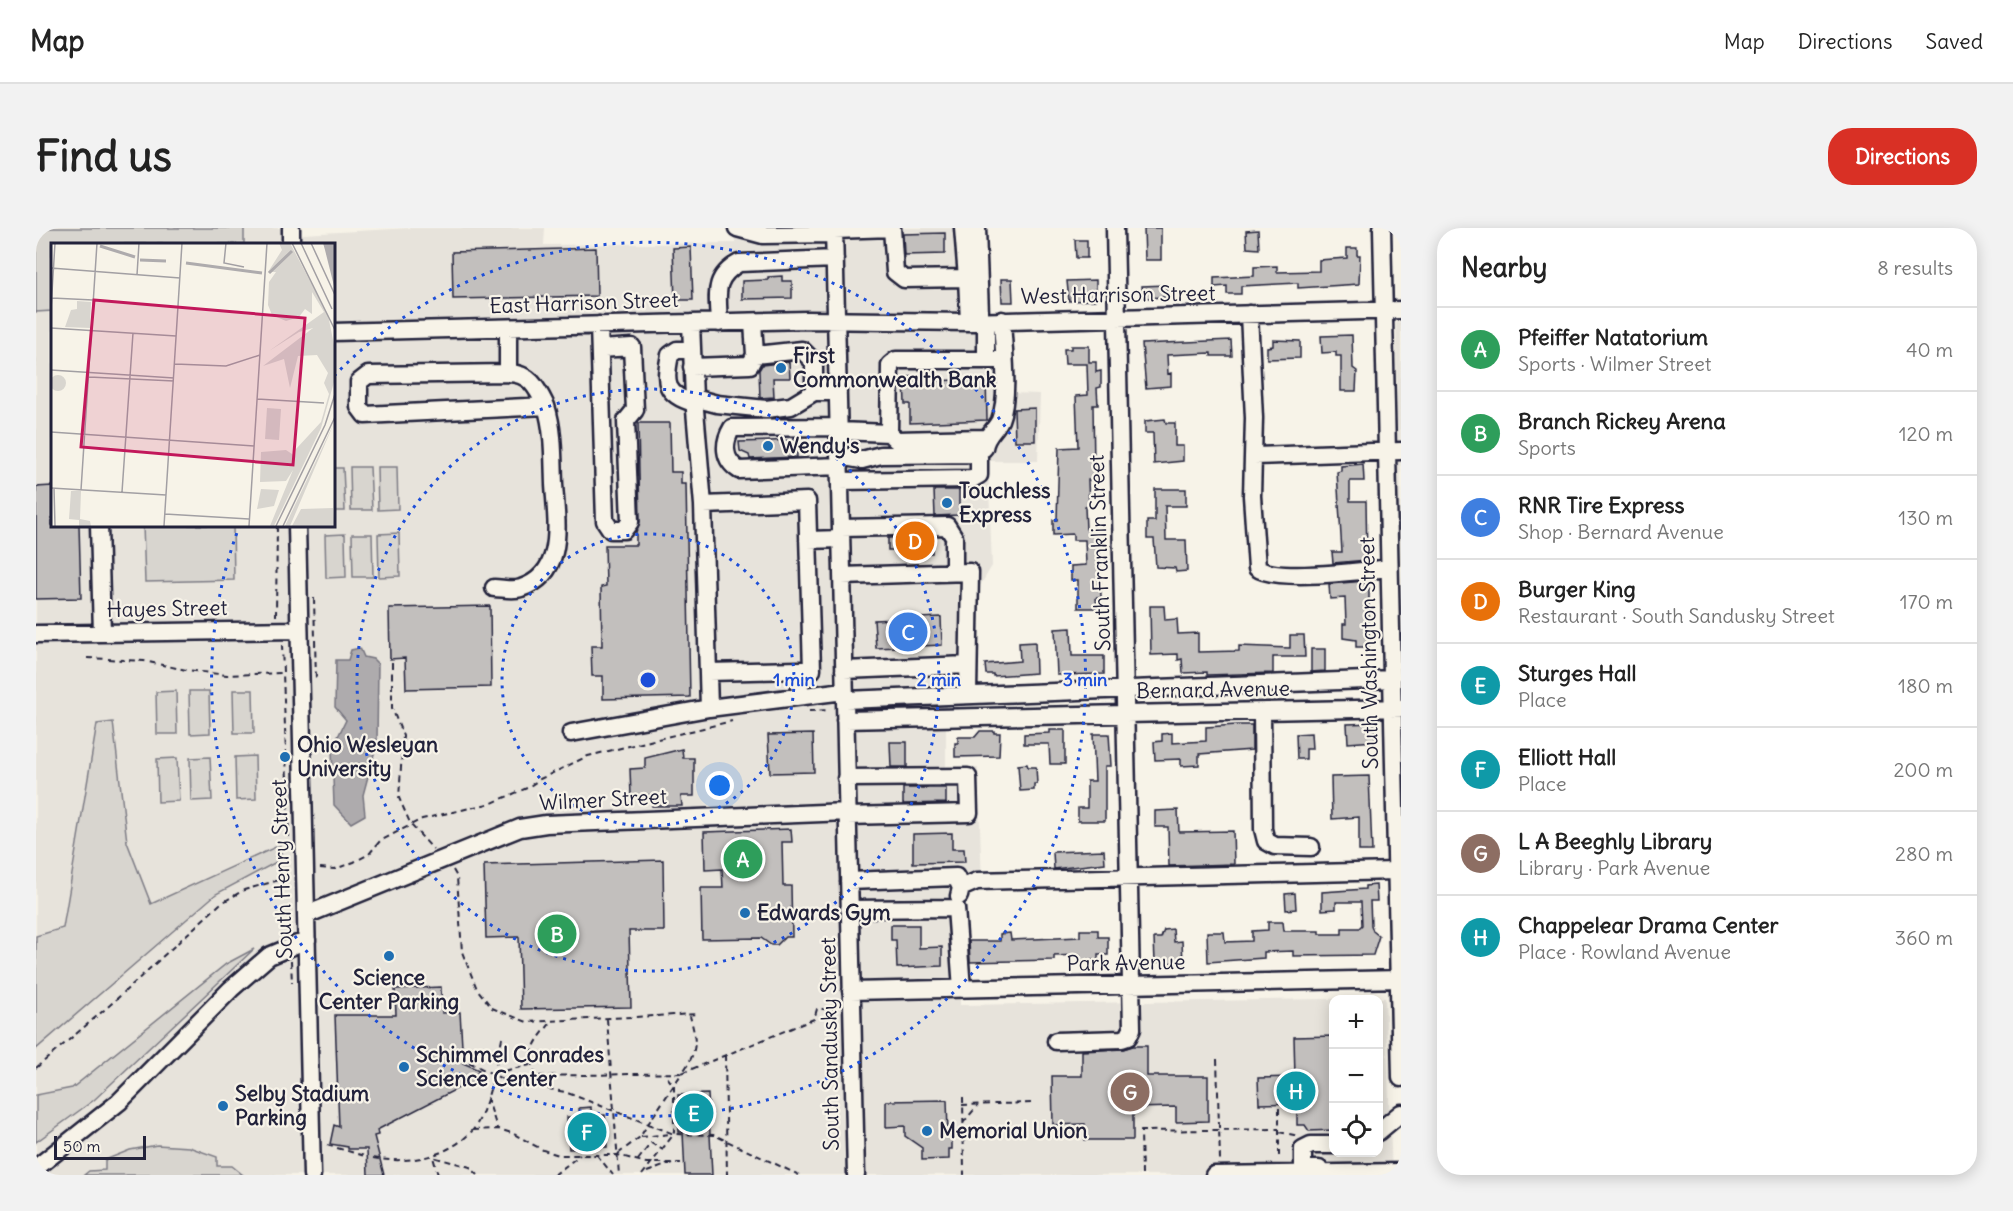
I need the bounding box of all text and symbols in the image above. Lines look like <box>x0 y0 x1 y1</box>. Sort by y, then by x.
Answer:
text: Map <box>30 23 84 59</box>
text: Map <box>1724 28 1765 55</box>
text: Directions <box>1798 28 1892 55</box>
text: Saved <box>1925 28 1983 55</box>
button: Directions <box>1828 128 1977 185</box>
text: Find us <box>36 130 172 182</box>
inset map <box>51 243 334 526</box>
text: Nearby <box>1461 251 1547 284</box>
text: 8 results <box>1877 255 1953 280</box>
street label: West Harrison Street <box>1020 279 1216 310</box>
street label: East Harrison Street <box>489 286 679 319</box>
text: Pfeiffer Natatorium <box>1518 323 1708 351</box>
text: A <box>1474 337 1487 362</box>
text: 40 m <box>1906 337 1953 362</box>
place label: First Commonwealth Bank <box>793 342 997 393</box>
text: Sports · Wilmer Street <box>1518 351 1711 376</box>
marker: First Commonwealth Bank <box>774 361 788 375</box>
text: Branch Rickey Arena <box>1518 407 1726 435</box>
text: B <box>1474 421 1487 446</box>
text: 120 m <box>1899 421 1953 446</box>
place label: Wendy's <box>780 432 860 459</box>
text: Sports <box>1518 435 1576 460</box>
marker: Wendy's <box>761 439 775 453</box>
street label: South Franklin Street <box>1083 454 1116 652</box>
place label: Touchless Express <box>959 477 1051 528</box>
text: RNR Tire Express <box>1518 491 1685 519</box>
marker: Touchless Express <box>940 496 954 510</box>
text: C <box>1474 505 1487 530</box>
text: 130 m <box>1898 505 1953 530</box>
pin: D <box>896 518 934 564</box>
text: Shop · Bernard Avenue <box>1518 519 1724 544</box>
street label: South Washington Street <box>1353 536 1384 770</box>
text: Burger King <box>1518 575 1636 603</box>
text: D <box>1473 589 1488 614</box>
text: 170 m <box>1900 589 1953 614</box>
street label: Hayes Street <box>106 594 228 623</box>
text: Restaurant · South Sandusky Street <box>1518 603 1835 628</box>
pin: C <box>888 610 928 654</box>
text: Sturges Hall <box>1518 659 1636 687</box>
text: 1 min <box>773 668 815 691</box>
text: 2 min <box>917 668 962 691</box>
text: 3 min <box>1063 668 1108 691</box>
centre of rings <box>638 670 658 690</box>
text: E <box>1475 673 1486 698</box>
text: 180 m <box>1898 673 1953 698</box>
street label: Bernard Avenue <box>1136 675 1290 704</box>
text: Place <box>1518 687 1566 712</box>
place label: Ohio Wesleyan University <box>297 731 438 782</box>
text: Elliott Hall <box>1518 743 1616 771</box>
marker: Ohio Wesleyan University <box>278 750 292 764</box>
text: F <box>1475 757 1486 782</box>
text: 200 m <box>1893 757 1953 782</box>
your location <box>705 771 734 800</box>
text: Place <box>1518 771 1566 796</box>
street label: South Henry Street <box>265 779 298 959</box>
street label: Wilmer Street <box>538 783 668 816</box>
text: L A Beeghly Library <box>1518 827 1712 855</box>
pin: A <box>724 836 762 882</box>
text: G <box>1473 841 1488 866</box>
text: 280 m <box>1895 841 1953 866</box>
text: Library · Park Avenue <box>1518 855 1710 880</box>
place label: Edwards Gym <box>757 899 891 926</box>
marker: Edwards Gym <box>738 906 752 920</box>
text: Chappelear Drama Center <box>1518 911 1779 939</box>
pin: B <box>538 912 576 956</box>
text: H <box>1473 925 1488 950</box>
text: 360 m <box>1895 925 1953 950</box>
street label: South Sandusky Street <box>814 937 845 1151</box>
text: Place · Rowland Avenue <box>1518 939 1731 964</box>
street label: Park Avenue <box>1066 948 1186 977</box>
marker: Science Center Parking <box>382 949 396 963</box>
place label: Science Center Parking <box>319 964 459 1015</box>
map controls <box>1329 995 1383 1157</box>
button: + <box>1329 995 1383 1049</box>
place label: Schimmel Conrades Science Center <box>416 1041 604 1092</box>
button: − <box>1329 1049 1383 1103</box>
marker: Schimmel Conrades Science Center <box>397 1060 411 1074</box>
pin: H <box>1276 1068 1316 1114</box>
pin: G <box>1110 1070 1150 1114</box>
place label: Selby Stadium Parking <box>235 1080 370 1131</box>
pin: E <box>674 1090 714 1136</box>
marker: Selby Stadium Parking <box>216 1099 230 1113</box>
button: locate <box>1329 1103 1383 1157</box>
pin: F <box>568 1110 606 1154</box>
place label: Memorial Union <box>939 1117 1087 1144</box>
marker: Memorial Union <box>920 1124 934 1138</box>
scale bar <box>54 1133 146 1160</box>
text: 50 m <box>63 1136 101 1156</box>

